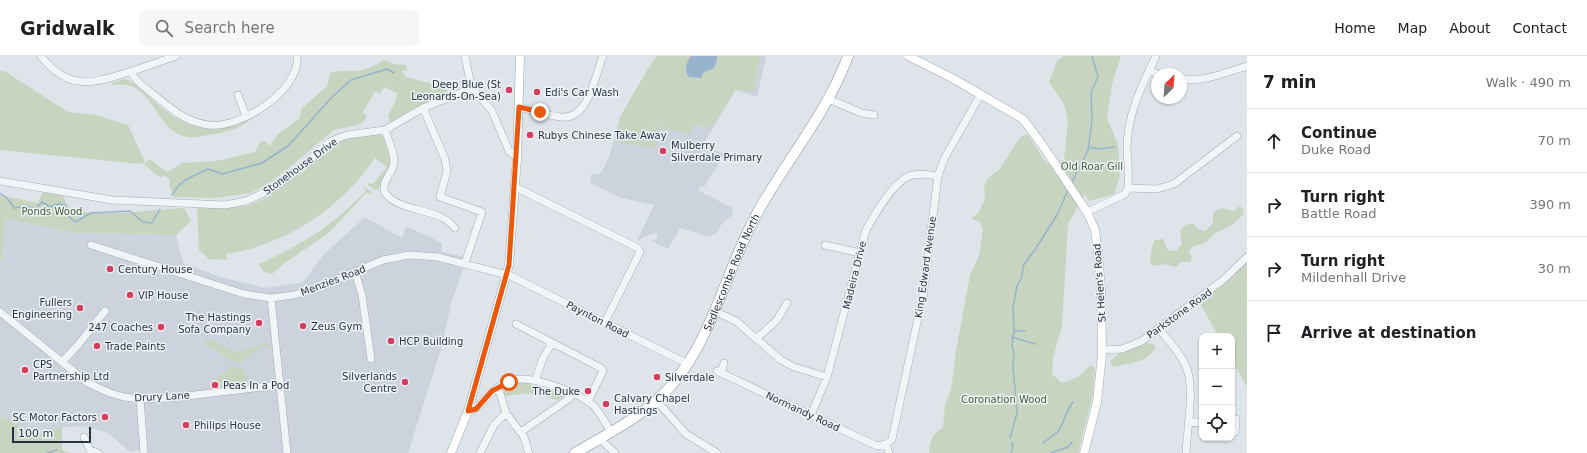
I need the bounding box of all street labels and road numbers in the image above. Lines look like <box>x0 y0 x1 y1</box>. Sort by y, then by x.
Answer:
street label: Stonehouse Drive <box>261 136 339 197</box>
street label: Sedlescombe Road North <box>702 212 762 333</box>
street label: King Edward Avenue <box>913 215 938 319</box>
street label: Madeira Drive <box>841 240 868 310</box>
street label: St Helen's Road <box>1091 243 1108 323</box>
street label: Menzies Road <box>299 263 367 298</box>
street label: Parkstone Road <box>1145 286 1214 341</box>
street label: Paynton Road <box>565 299 631 340</box>
street label: Drury Lane <box>134 390 190 403</box>
street label: Normandy Road <box>764 390 841 433</box>

